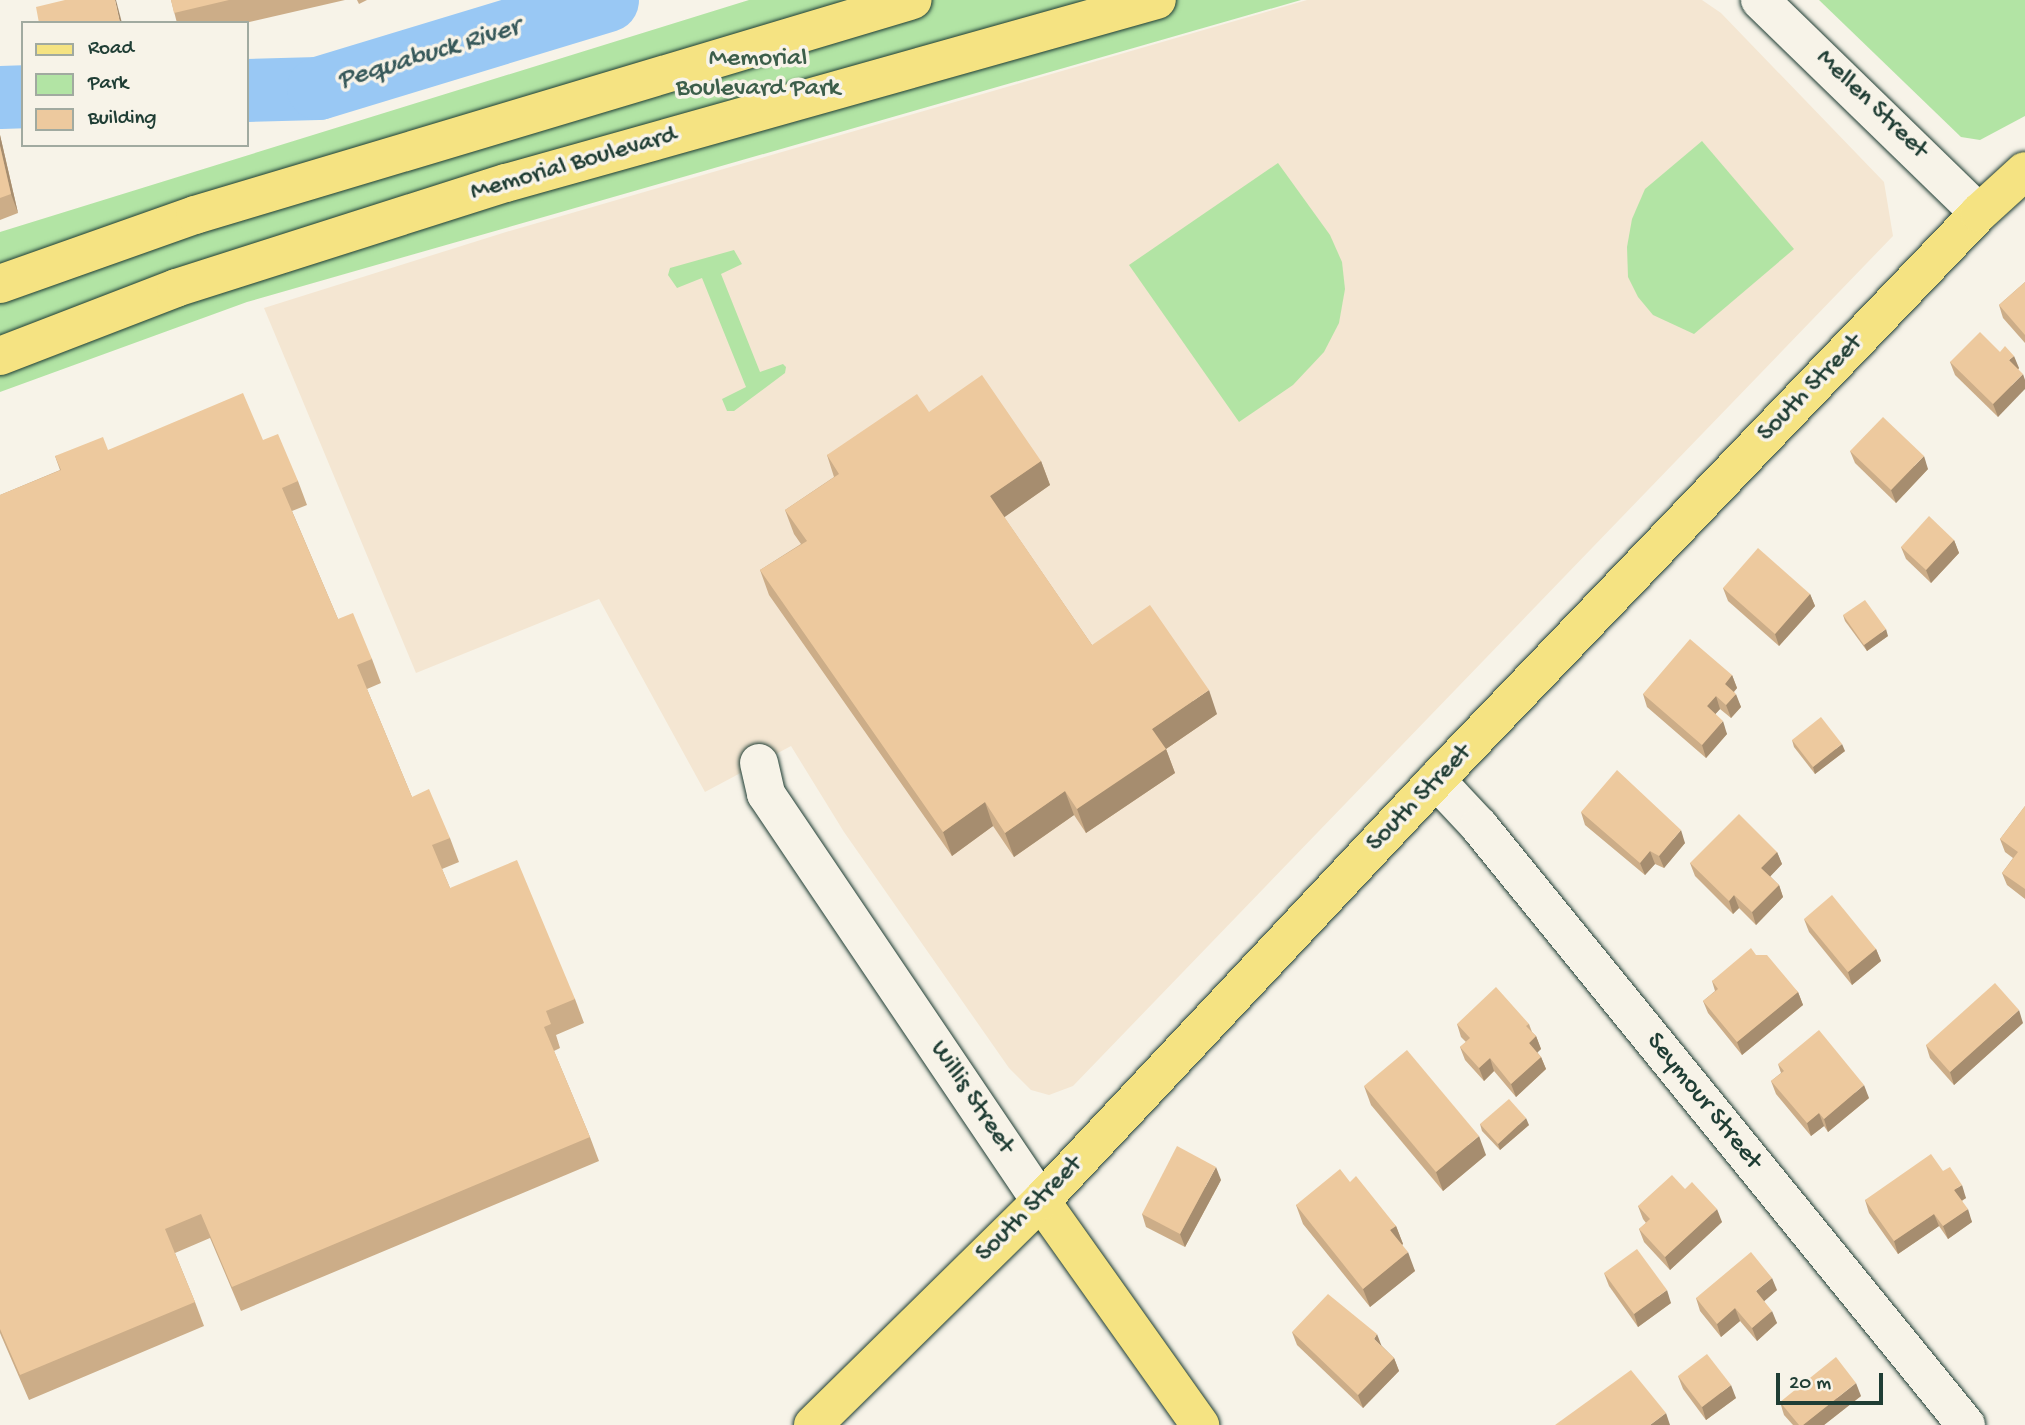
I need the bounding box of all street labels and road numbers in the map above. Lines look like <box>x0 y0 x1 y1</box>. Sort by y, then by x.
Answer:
street label: Mellen Street <box>1808 44 1934 166</box>
street label: Memorial Boulevard <box>467 121 681 209</box>
street label: South Street <box>1752 329 1870 449</box>
street label: South Street <box>1361 739 1479 859</box>
street label: Seymour Street <box>1638 1027 1768 1177</box>
street label: Willis Street <box>922 1035 1020 1161</box>
street label: South Street <box>970 1150 1090 1270</box>

